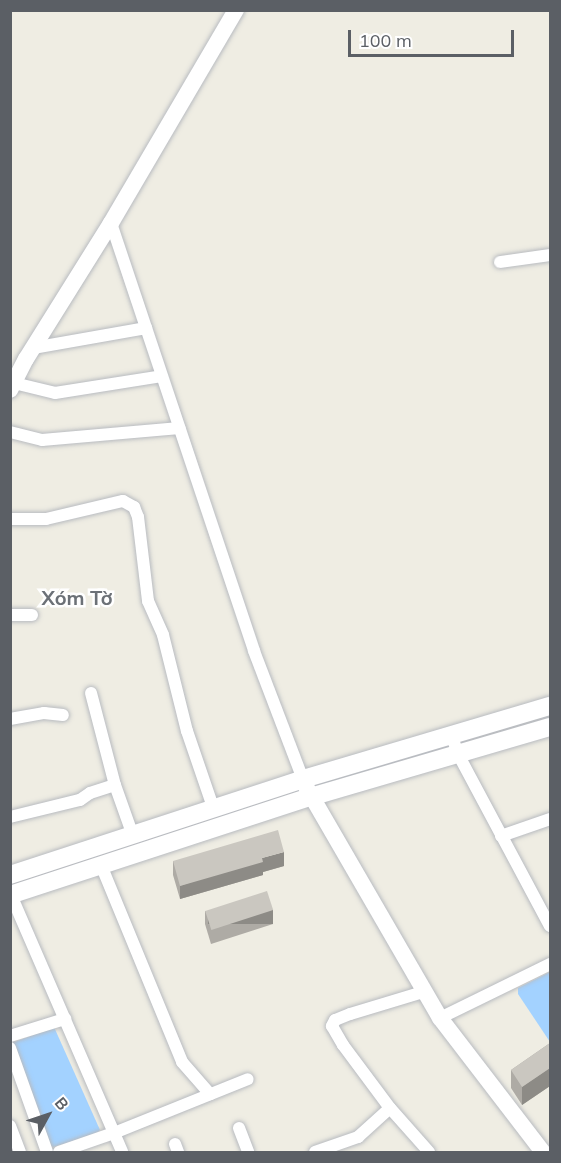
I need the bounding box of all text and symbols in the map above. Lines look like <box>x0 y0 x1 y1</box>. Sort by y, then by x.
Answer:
scale bar <box>351 18 518 56</box>
text: 100 m <box>359 29 412 52</box>
district label: Xóm Tờ <box>41 585 113 609</box>
north arrow <box>18 1085 78 1145</box>
text: B <box>51 1093 73 1114</box>

